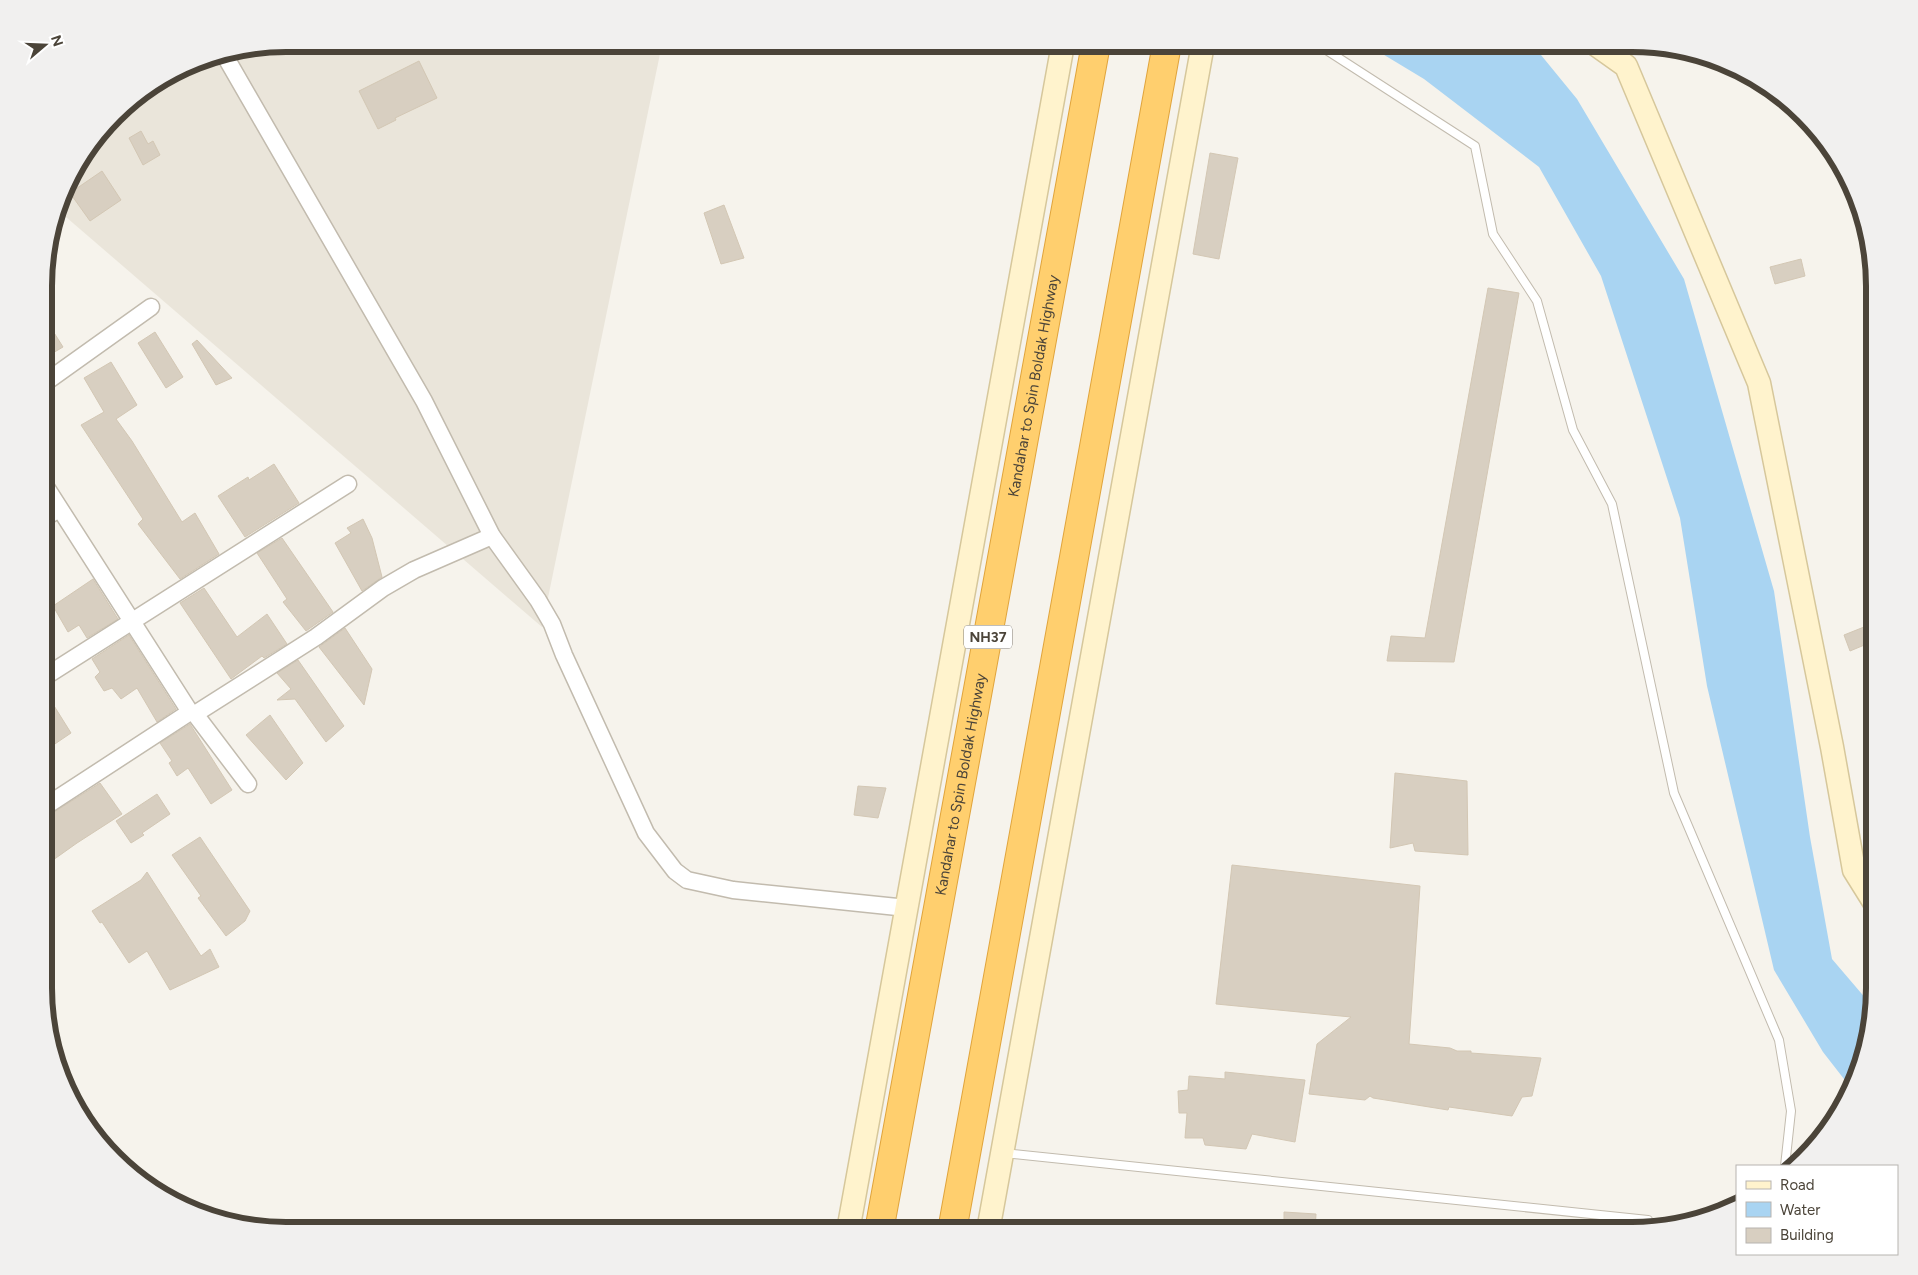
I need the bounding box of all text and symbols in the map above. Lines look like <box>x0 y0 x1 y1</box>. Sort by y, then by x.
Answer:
north arrow <box>20 20 70 70</box>
text: N <box>47 33 67 49</box>
street label: Kandahar to Spin Boldak Highway <box>1004 273 1063 499</box>
road number: NH37 <box>964 626 1012 649</box>
street label: Kandahar to Spin Boldak Highway <box>932 672 990 897</box>
legend <box>1736 1165 1898 1255</box>
text: Road <box>1780 1176 1815 1194</box>
text: Water <box>1780 1201 1820 1219</box>
text: Building <box>1780 1226 1834 1244</box>

